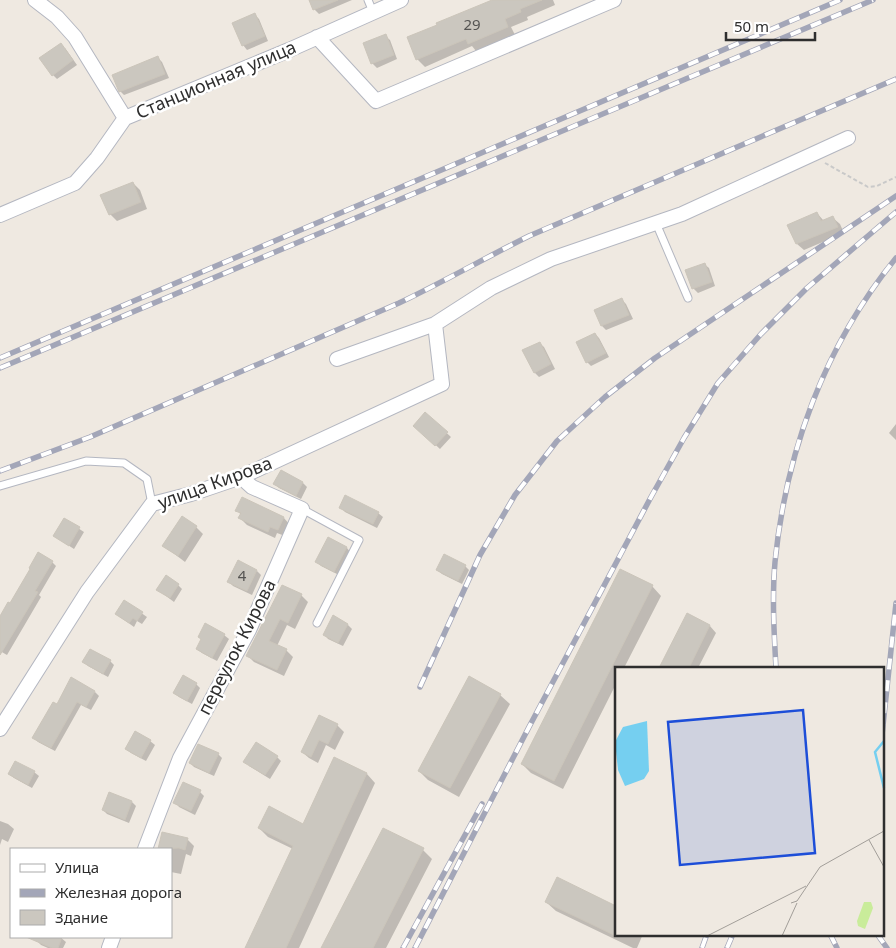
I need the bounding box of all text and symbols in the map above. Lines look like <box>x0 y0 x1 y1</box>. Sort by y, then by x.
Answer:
scale bar <box>726 10 815 42</box>
house number: 29 <box>463 14 481 34</box>
text: 50 m <box>734 16 769 36</box>
street label: Станционная улица <box>132 34 299 124</box>
street label: улица Кирова <box>154 450 275 514</box>
house number: 4 <box>238 565 247 585</box>
street label: переулок Кирова <box>192 575 281 718</box>
inset map <box>615 667 884 936</box>
legend <box>10 848 172 938</box>
text: Улица <box>55 857 99 877</box>
text: Железная дорога <box>55 882 182 902</box>
text: Здание <box>55 907 108 927</box>

